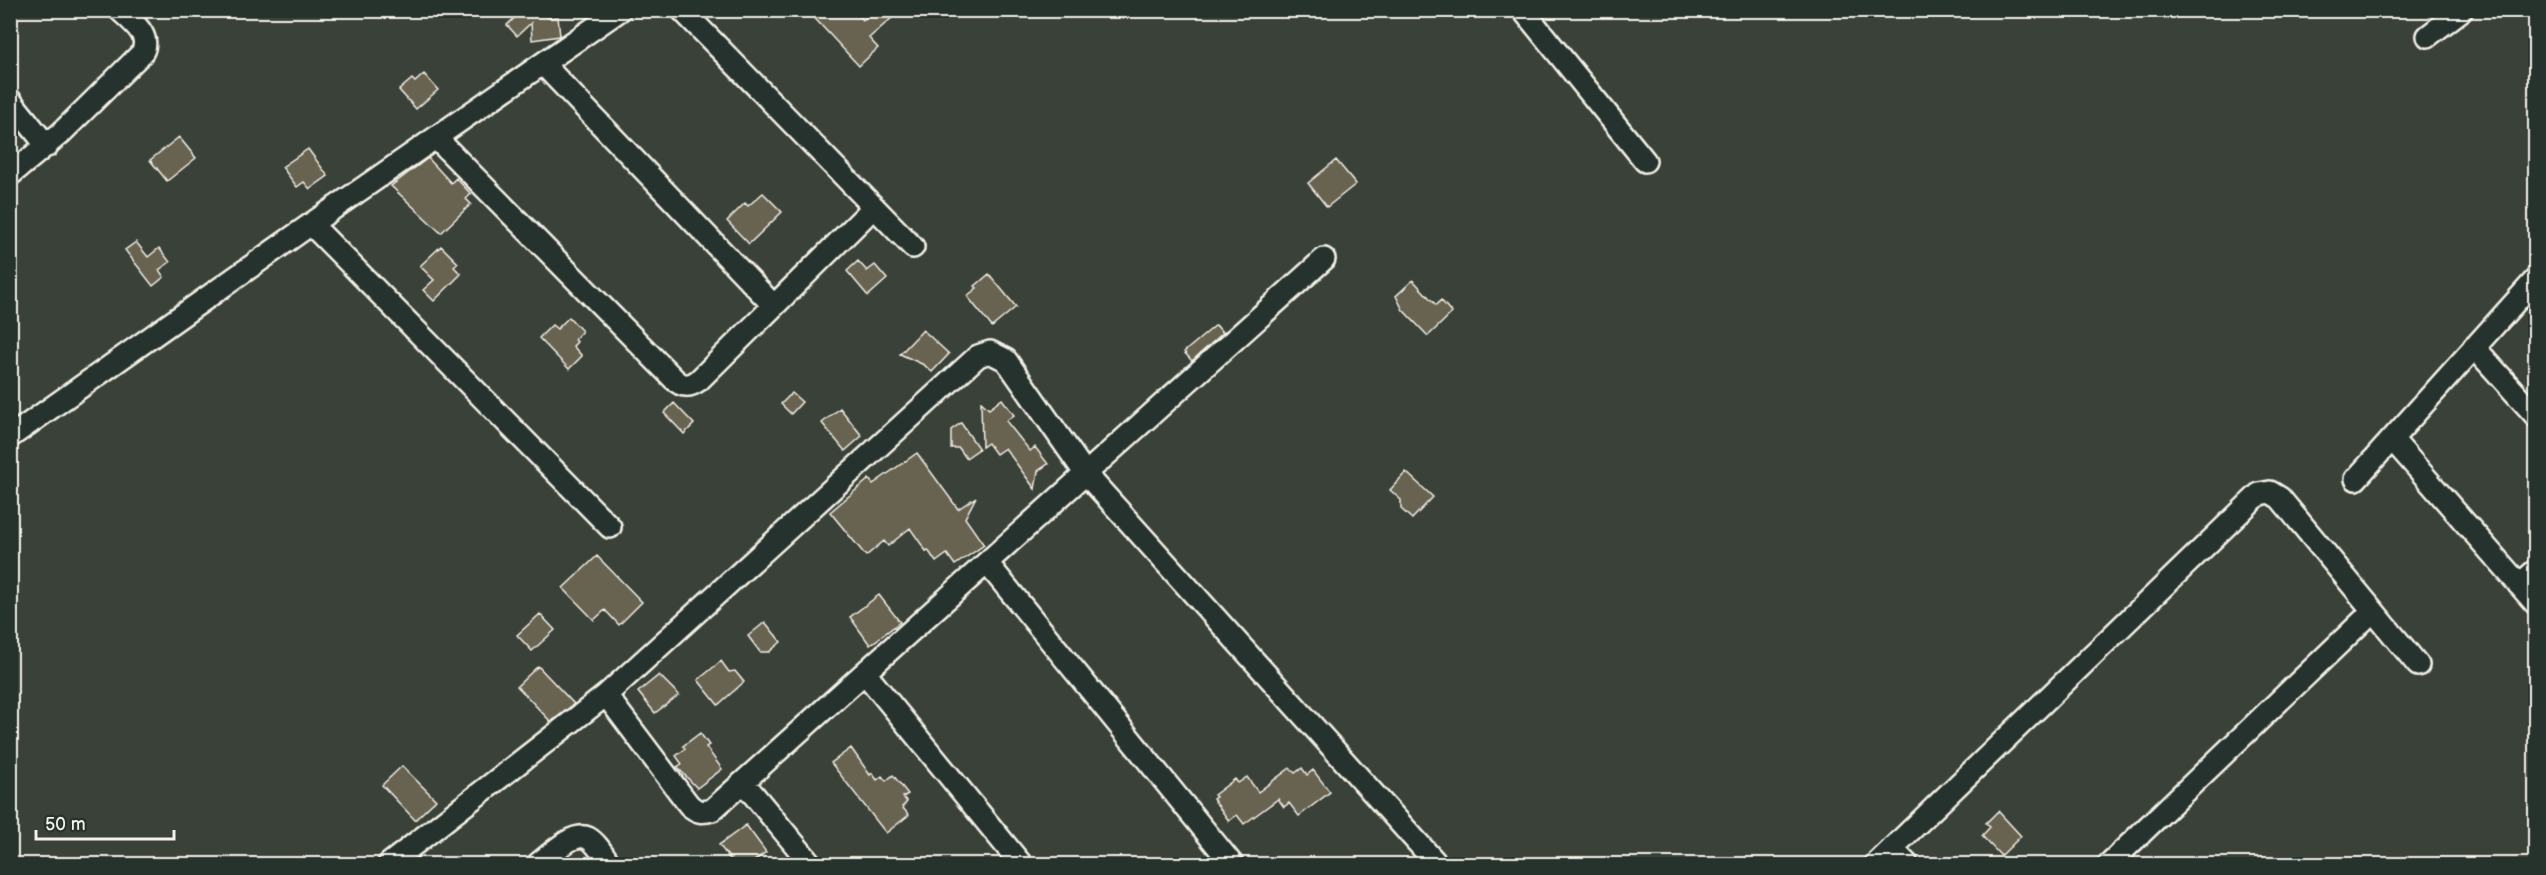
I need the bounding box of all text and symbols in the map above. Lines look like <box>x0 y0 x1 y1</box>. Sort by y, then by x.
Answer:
scale bar <box>36 803 174 841</box>
text: 50 m <box>45 814 86 835</box>

